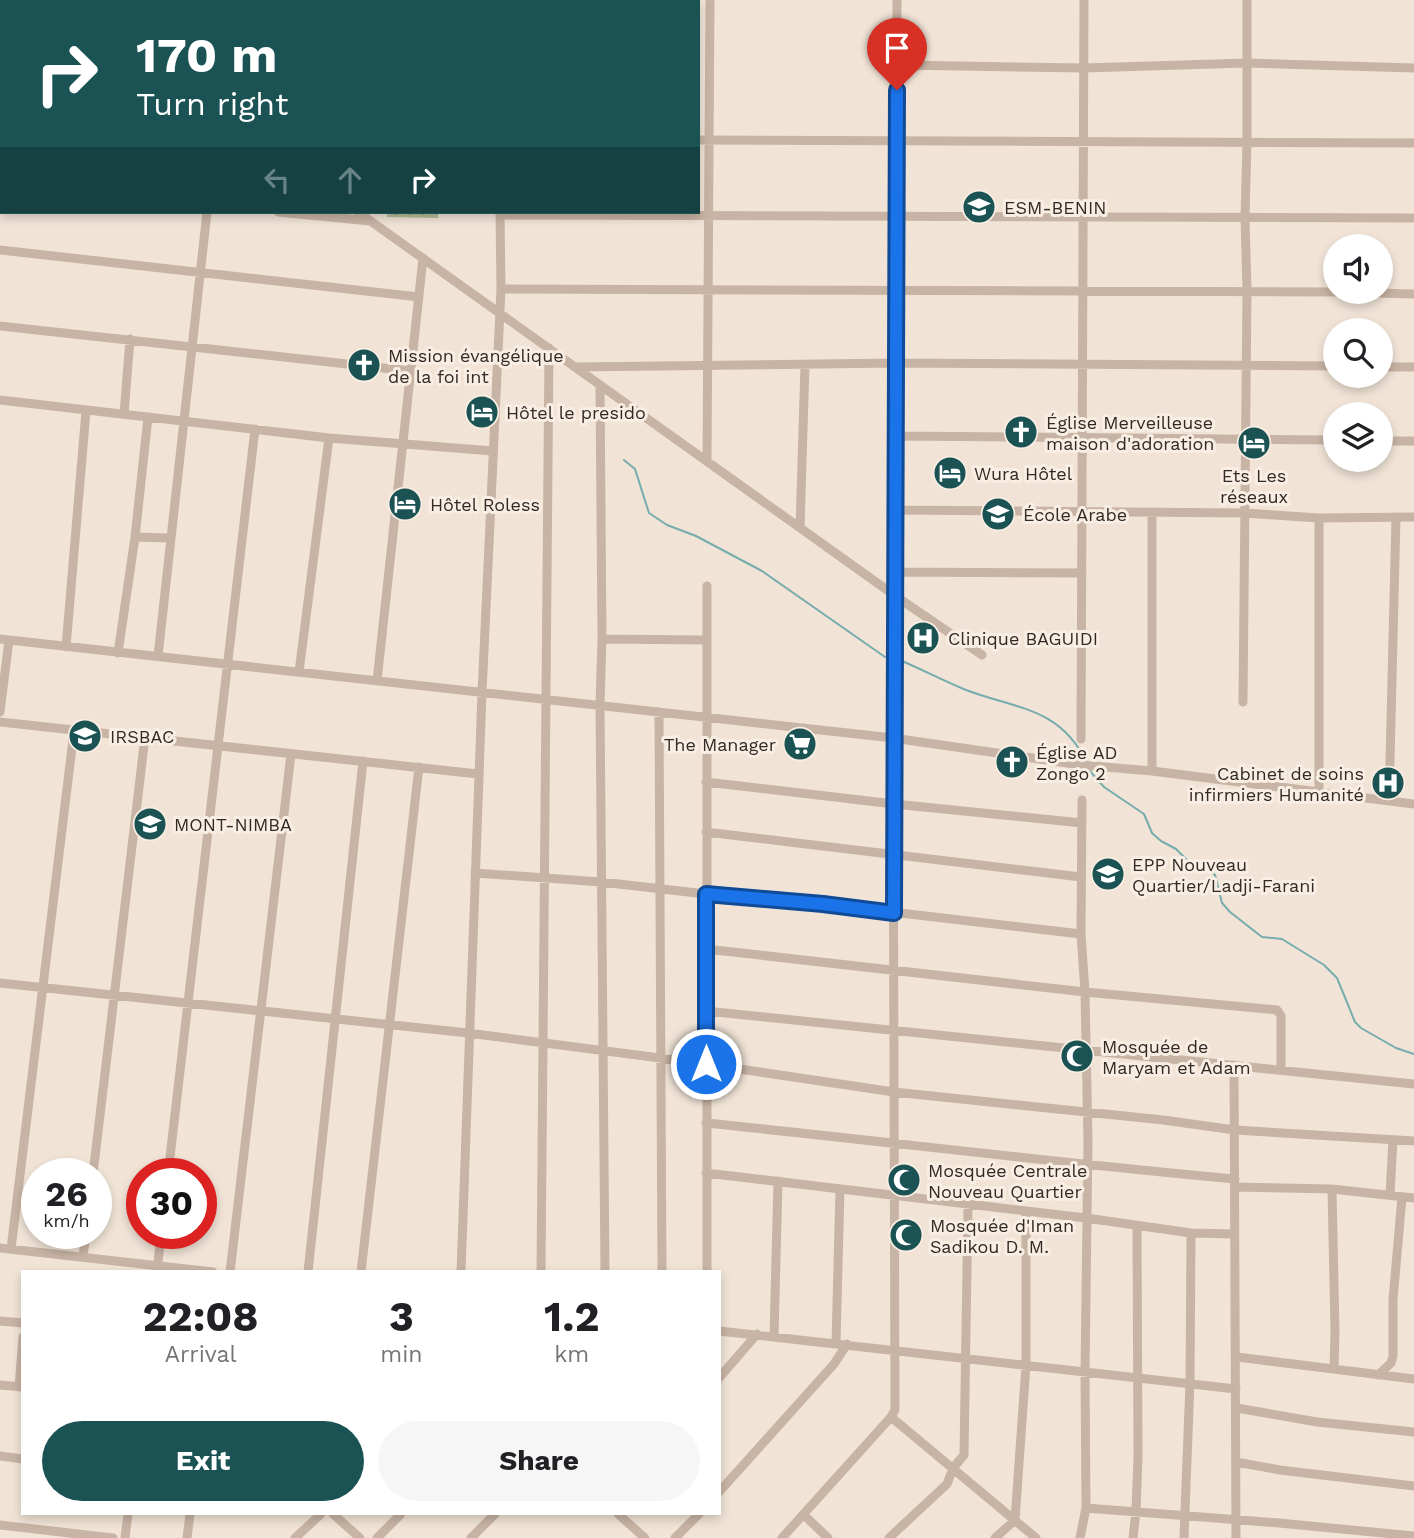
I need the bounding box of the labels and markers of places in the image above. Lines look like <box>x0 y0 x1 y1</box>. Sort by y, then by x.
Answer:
pin <box>867 18 927 90</box>
school or university icon: ESM-BENIN <box>960 188 998 226</box>
place label: ESM-BENIN <box>1004 197 1107 218</box>
place label: Mission évangélique de la foi int <box>388 345 564 387</box>
church icon: Mission évangélique de la foi int <box>345 346 383 384</box>
hotel icon: Hôtel le presido <box>463 393 501 431</box>
place label: Hôtel le presido <box>506 402 646 423</box>
place label: Église Merveilleuse maison d'adoration <box>1046 412 1214 454</box>
church icon: Église Merveilleuse maison d'adoration <box>1002 413 1040 451</box>
hotel icon: Ets Les réseaux <box>1235 424 1273 462</box>
hotel icon: Wura Hôtel <box>931 454 969 492</box>
place label: Wura Hôtel <box>974 463 1073 484</box>
place label: Ets Les réseaux <box>1220 465 1288 507</box>
hotel icon: Hôtel Roless <box>386 485 424 523</box>
place label: Hôtel Roless <box>430 494 540 515</box>
school or university icon: École Arabe <box>979 495 1017 533</box>
place label: École Arabe <box>1023 504 1127 525</box>
hospital icon: Clinique BAGUIDI <box>904 619 942 657</box>
place label: Clinique BAGUIDI <box>948 628 1098 649</box>
school or university icon: IRSBAC <box>66 717 104 755</box>
supermarket icon: The Manager <box>781 725 819 763</box>
place label: IRSBAC <box>110 726 174 747</box>
place label: The Manager <box>664 734 776 755</box>
place label: Église AD Zongo 2 <box>1036 742 1118 784</box>
church icon: Église AD Zongo 2 <box>993 743 1031 781</box>
place label: Cabinet de soins infirmiers Humanité <box>1189 763 1364 805</box>
hospital icon: Cabinet de soins infirmiers Humanité <box>1369 764 1407 802</box>
school or university icon: MONT-NIMBA <box>131 805 169 843</box>
place label: MONT-NIMBA <box>174 814 292 835</box>
place label: EPP Nouveau Quartier/Ladji-Farani <box>1132 854 1315 896</box>
school or university icon: EPP Nouveau Quartier/Ladji-Farani <box>1089 855 1127 893</box>
place label: Mosquée de Maryam et Adam <box>1102 1036 1251 1078</box>
mosque icon: Mosquée de Maryam et Adam <box>1058 1037 1096 1075</box>
place label: Mosquée Centrale Nouveau Quartier <box>928 1160 1087 1202</box>
mosque icon: Mosquée Centrale Nouveau Quartier <box>885 1161 923 1199</box>
place label: Mosquée d'Iman Sadikou D. M. <box>930 1215 1074 1257</box>
mosque icon: Mosquée d'Iman Sadikou D. M. <box>887 1216 925 1254</box>

